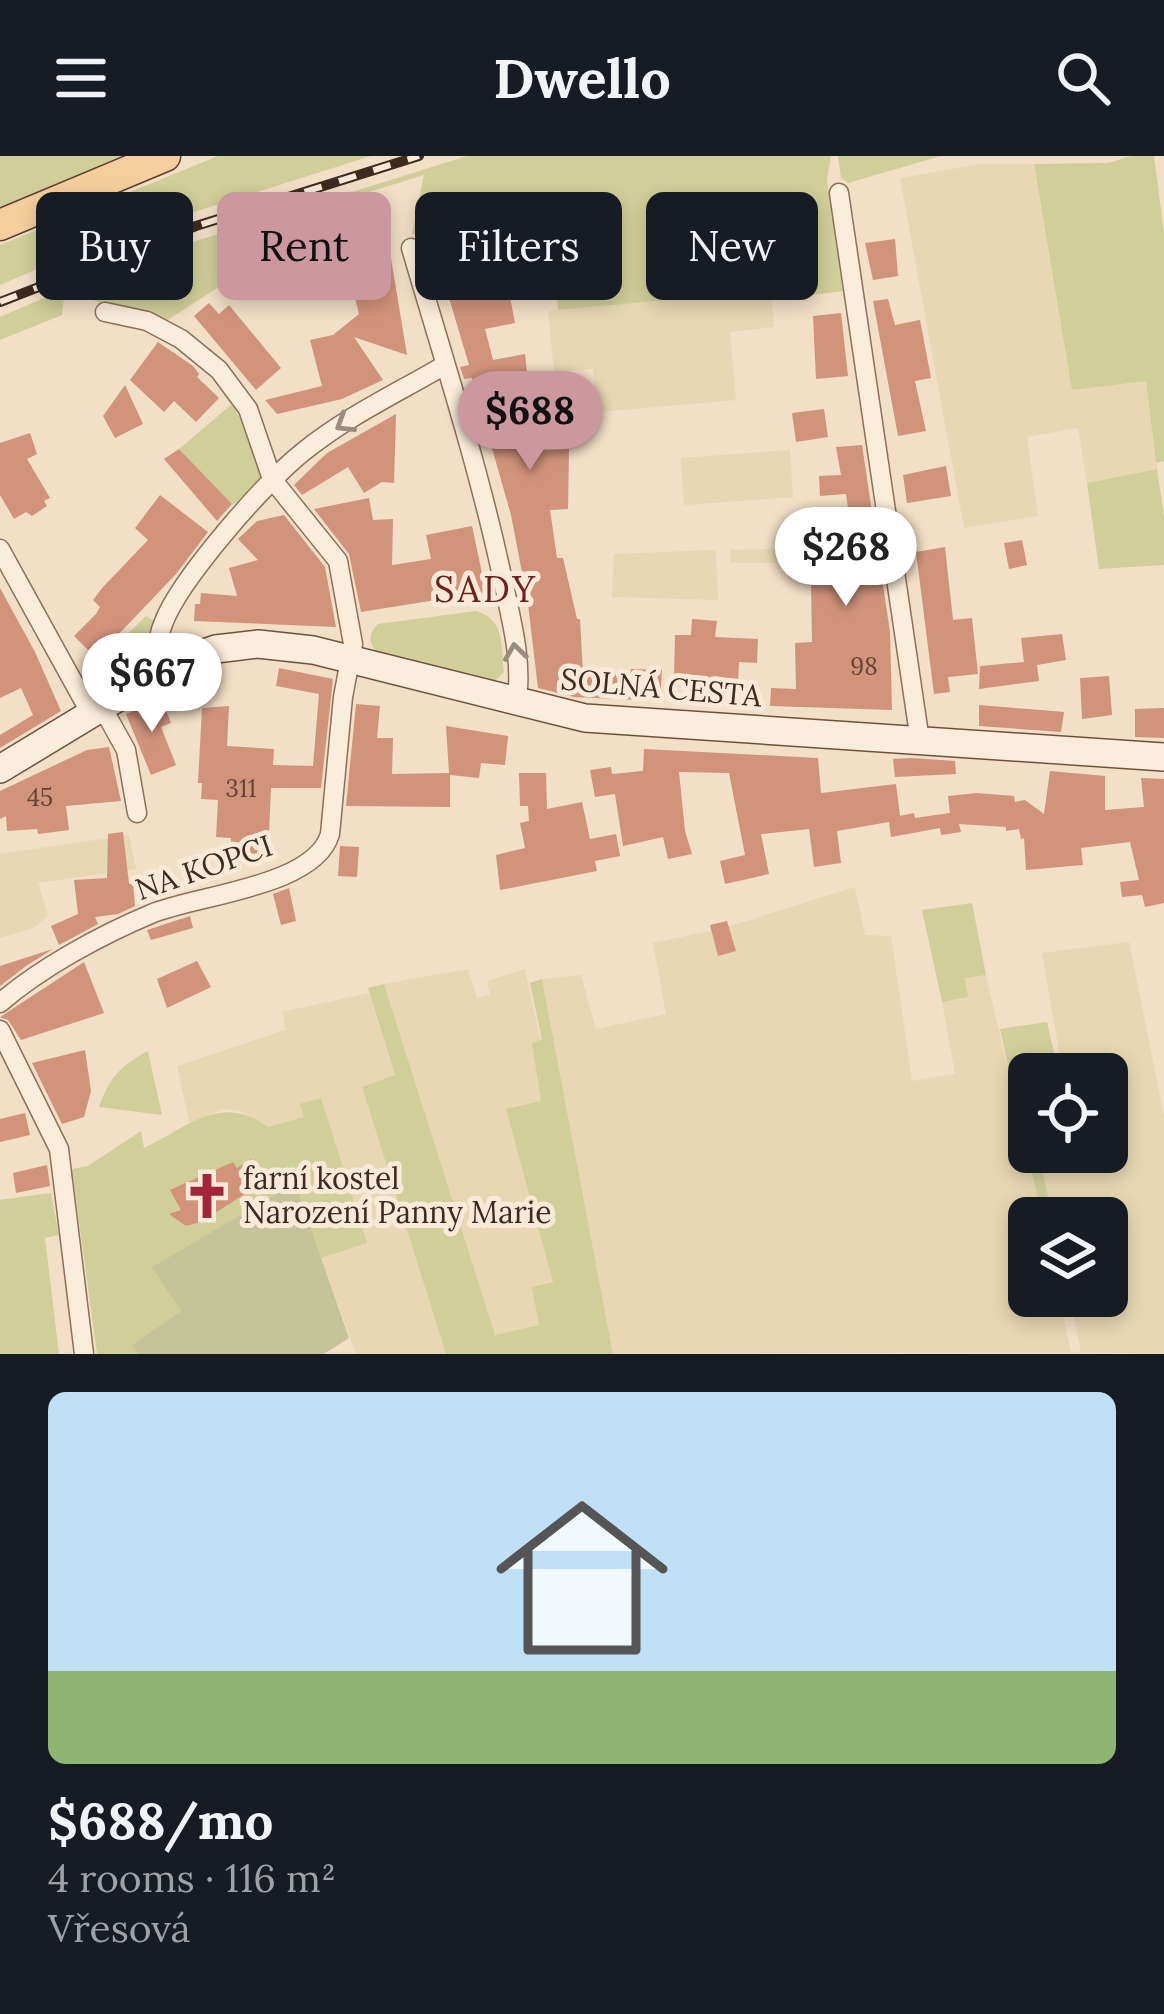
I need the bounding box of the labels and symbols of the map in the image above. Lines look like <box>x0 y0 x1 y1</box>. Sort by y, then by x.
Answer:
pin: $688 <box>459 371 601 473</box>
one-way arrow <box>335 410 357 432</box>
pin: $268 <box>775 507 917 609</box>
district label: SADY <box>434 566 538 612</box>
pin: $667 <box>81 633 223 735</box>
one-way arrow <box>503 643 529 662</box>
house number: 98 <box>850 651 878 682</box>
street label: SOLNÁ CESTA <box>559 659 764 715</box>
house number: 311 <box>226 773 256 804</box>
house number: 45 <box>27 782 53 813</box>
street label: NA KOPCI <box>130 826 277 908</box>
place label: farní kostel Narození Panny Marie <box>243 1159 552 1232</box>
church icon: farní kostel Narození Panny Marie <box>182 1171 232 1221</box>

